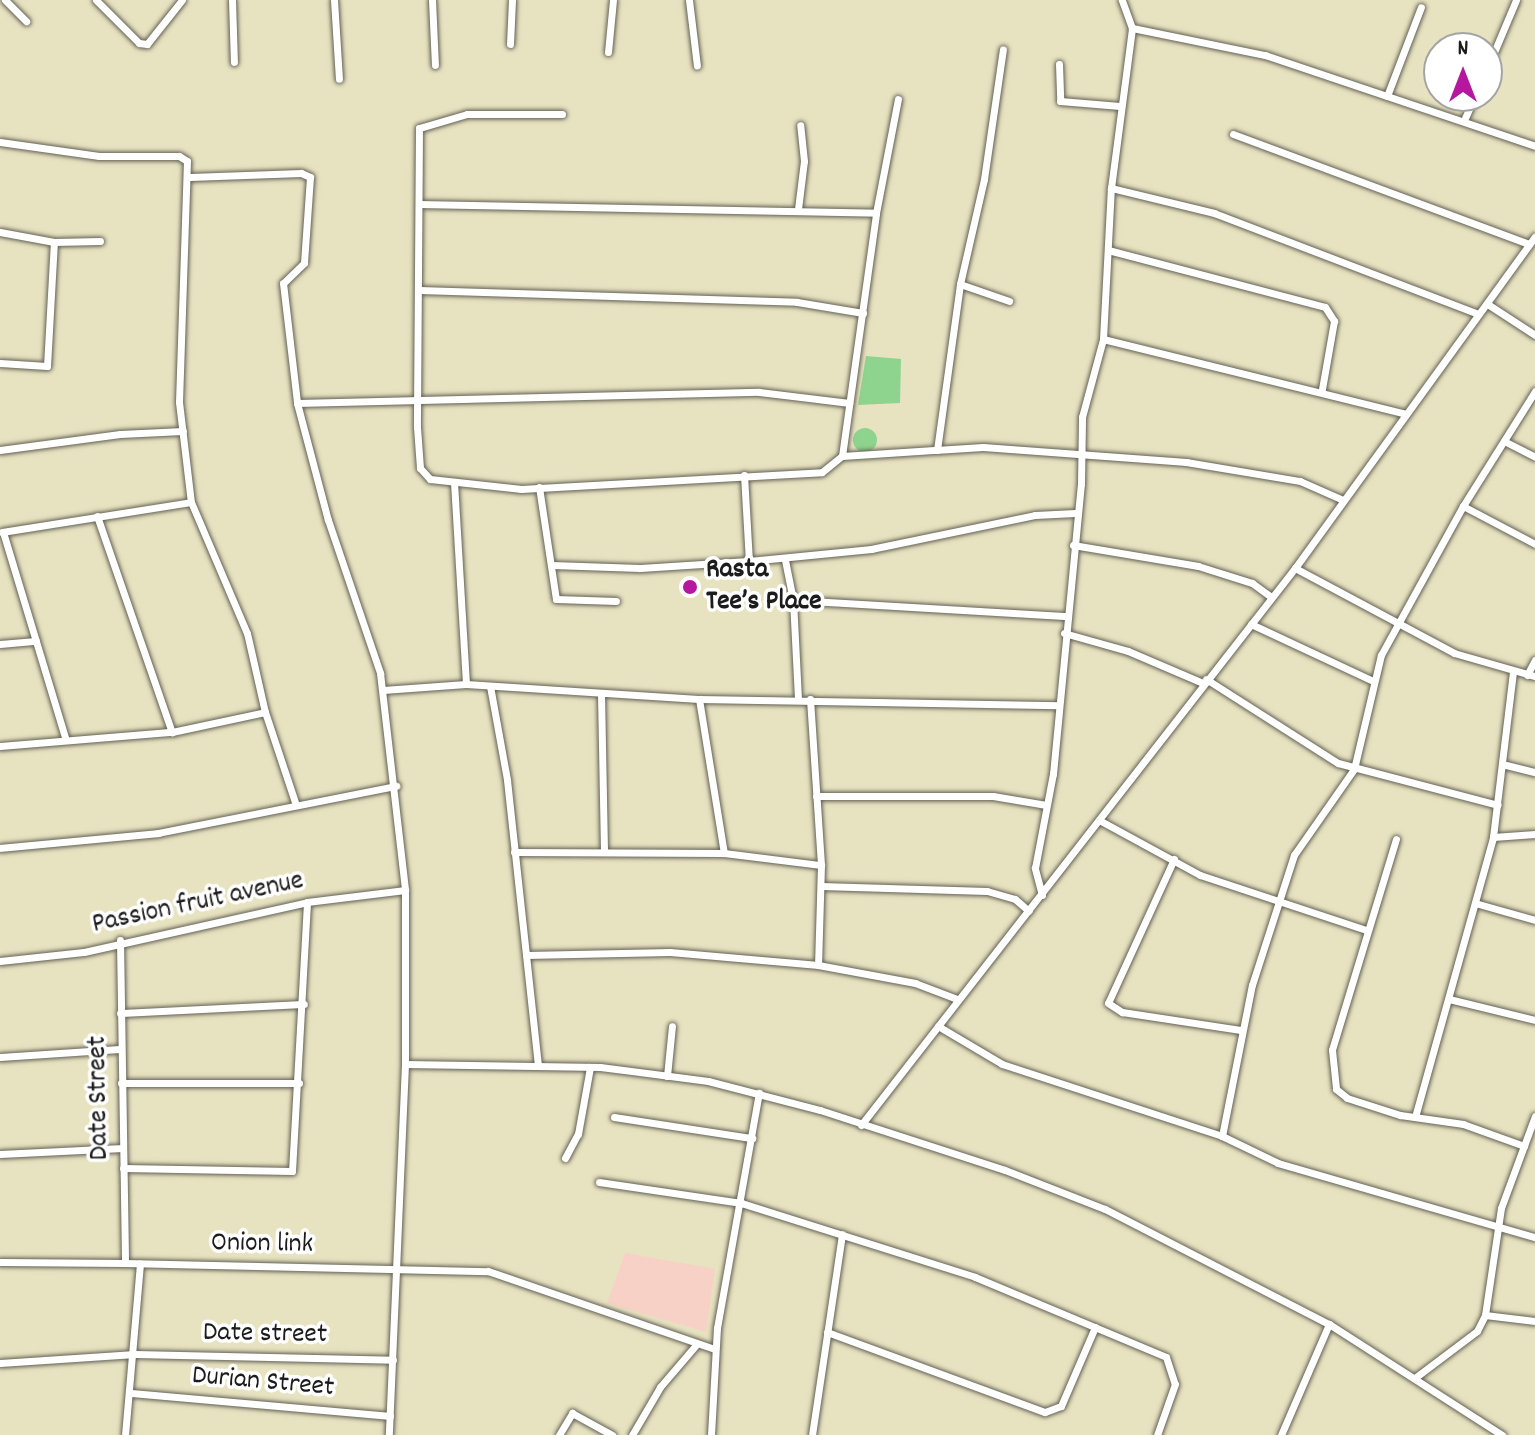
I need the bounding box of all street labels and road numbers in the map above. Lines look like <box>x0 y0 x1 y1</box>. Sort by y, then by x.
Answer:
street label: Passion fruit avenue <box>89 865 307 943</box>
street label: Date Street <box>82 1035 118 1161</box>
street label: Onion link <box>211 1227 313 1263</box>
street label: Date street <box>203 1317 327 1353</box>
street label: Durian Street <box>191 1360 335 1406</box>

